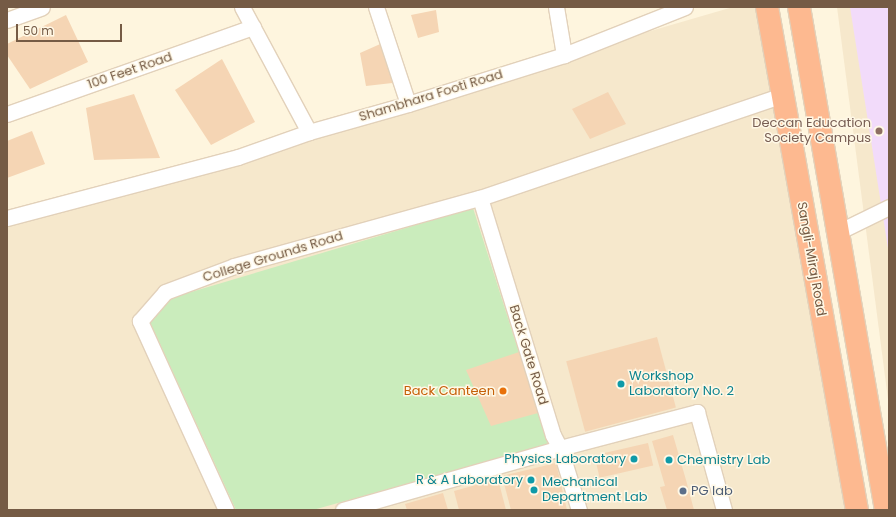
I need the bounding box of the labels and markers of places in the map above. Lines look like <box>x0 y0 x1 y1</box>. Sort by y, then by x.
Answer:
place label: Deccan Education Society Campus <box>752 116 871 147</box>
marker: Deccan Education Society Campus <box>874 126 884 136</box>
place label: Workshop Laboratory No. 2 <box>629 369 734 400</box>
marker: Workshop Laboratory No. 2 <box>616 379 626 389</box>
place label: Back Canteen <box>404 383 495 399</box>
marker: Back Canteen <box>498 386 508 396</box>
place label: Physics Laboratory <box>504 451 626 467</box>
place label: Chemistry Lab <box>677 452 770 468</box>
marker: Physics Laboratory <box>629 454 639 464</box>
marker: Chemistry Lab <box>664 455 674 465</box>
place label: R & A Laboratory <box>416 472 523 488</box>
marker: R & A Laboratory <box>526 475 536 485</box>
place label: Mechanical Department Lab <box>542 475 648 506</box>
place label: PG lab <box>691 483 733 499</box>
marker: Mechanical Department Lab <box>529 485 539 495</box>
marker: PG lab <box>678 486 688 496</box>

